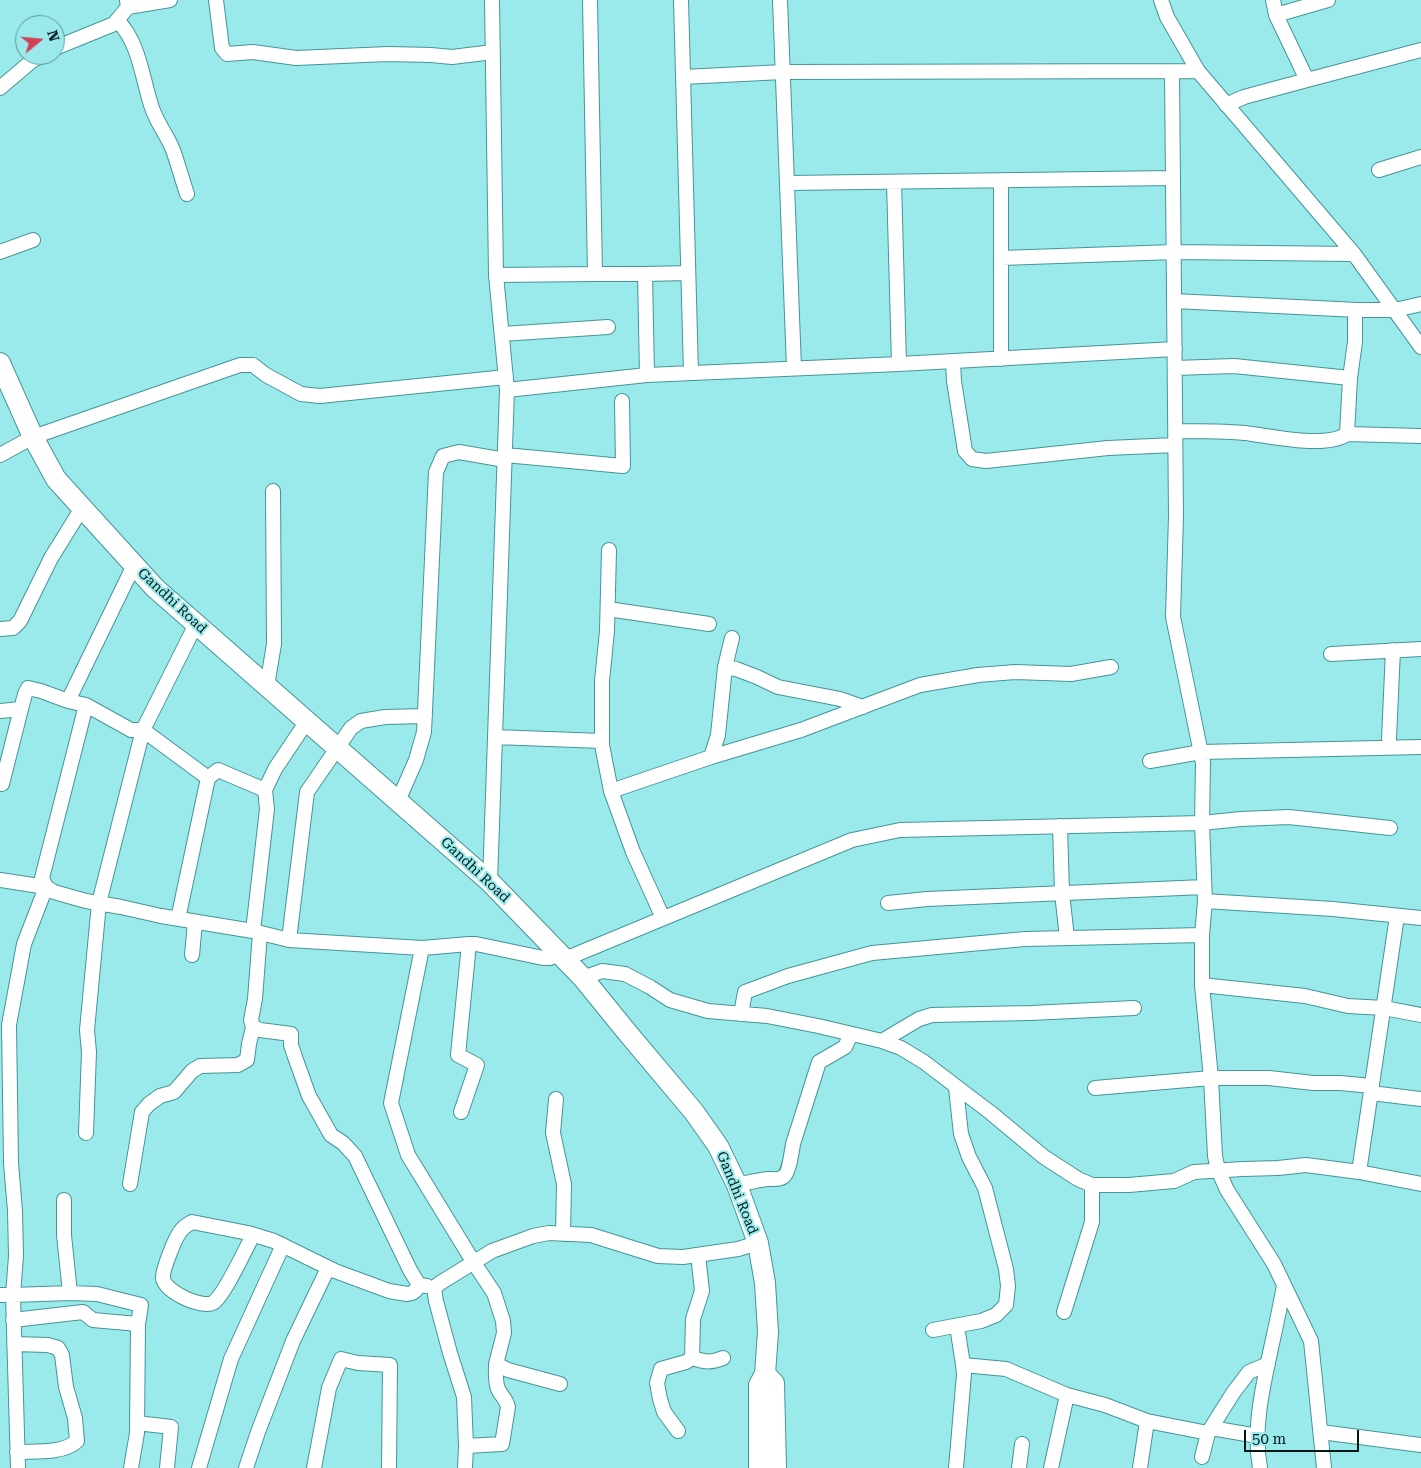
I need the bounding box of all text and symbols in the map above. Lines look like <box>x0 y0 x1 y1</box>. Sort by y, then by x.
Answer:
north arrow <box>15 15 65 65</box>
text: N <box>44 28 63 43</box>
street label: Gandhi Road <box>134 565 210 637</box>
street label: Gandhi Road <box>437 834 513 906</box>
street label: Gandhi Road <box>713 1149 761 1237</box>
scale bar <box>1246 1420 1361 1452</box>
text: 50 m <box>1252 1430 1286 1448</box>

